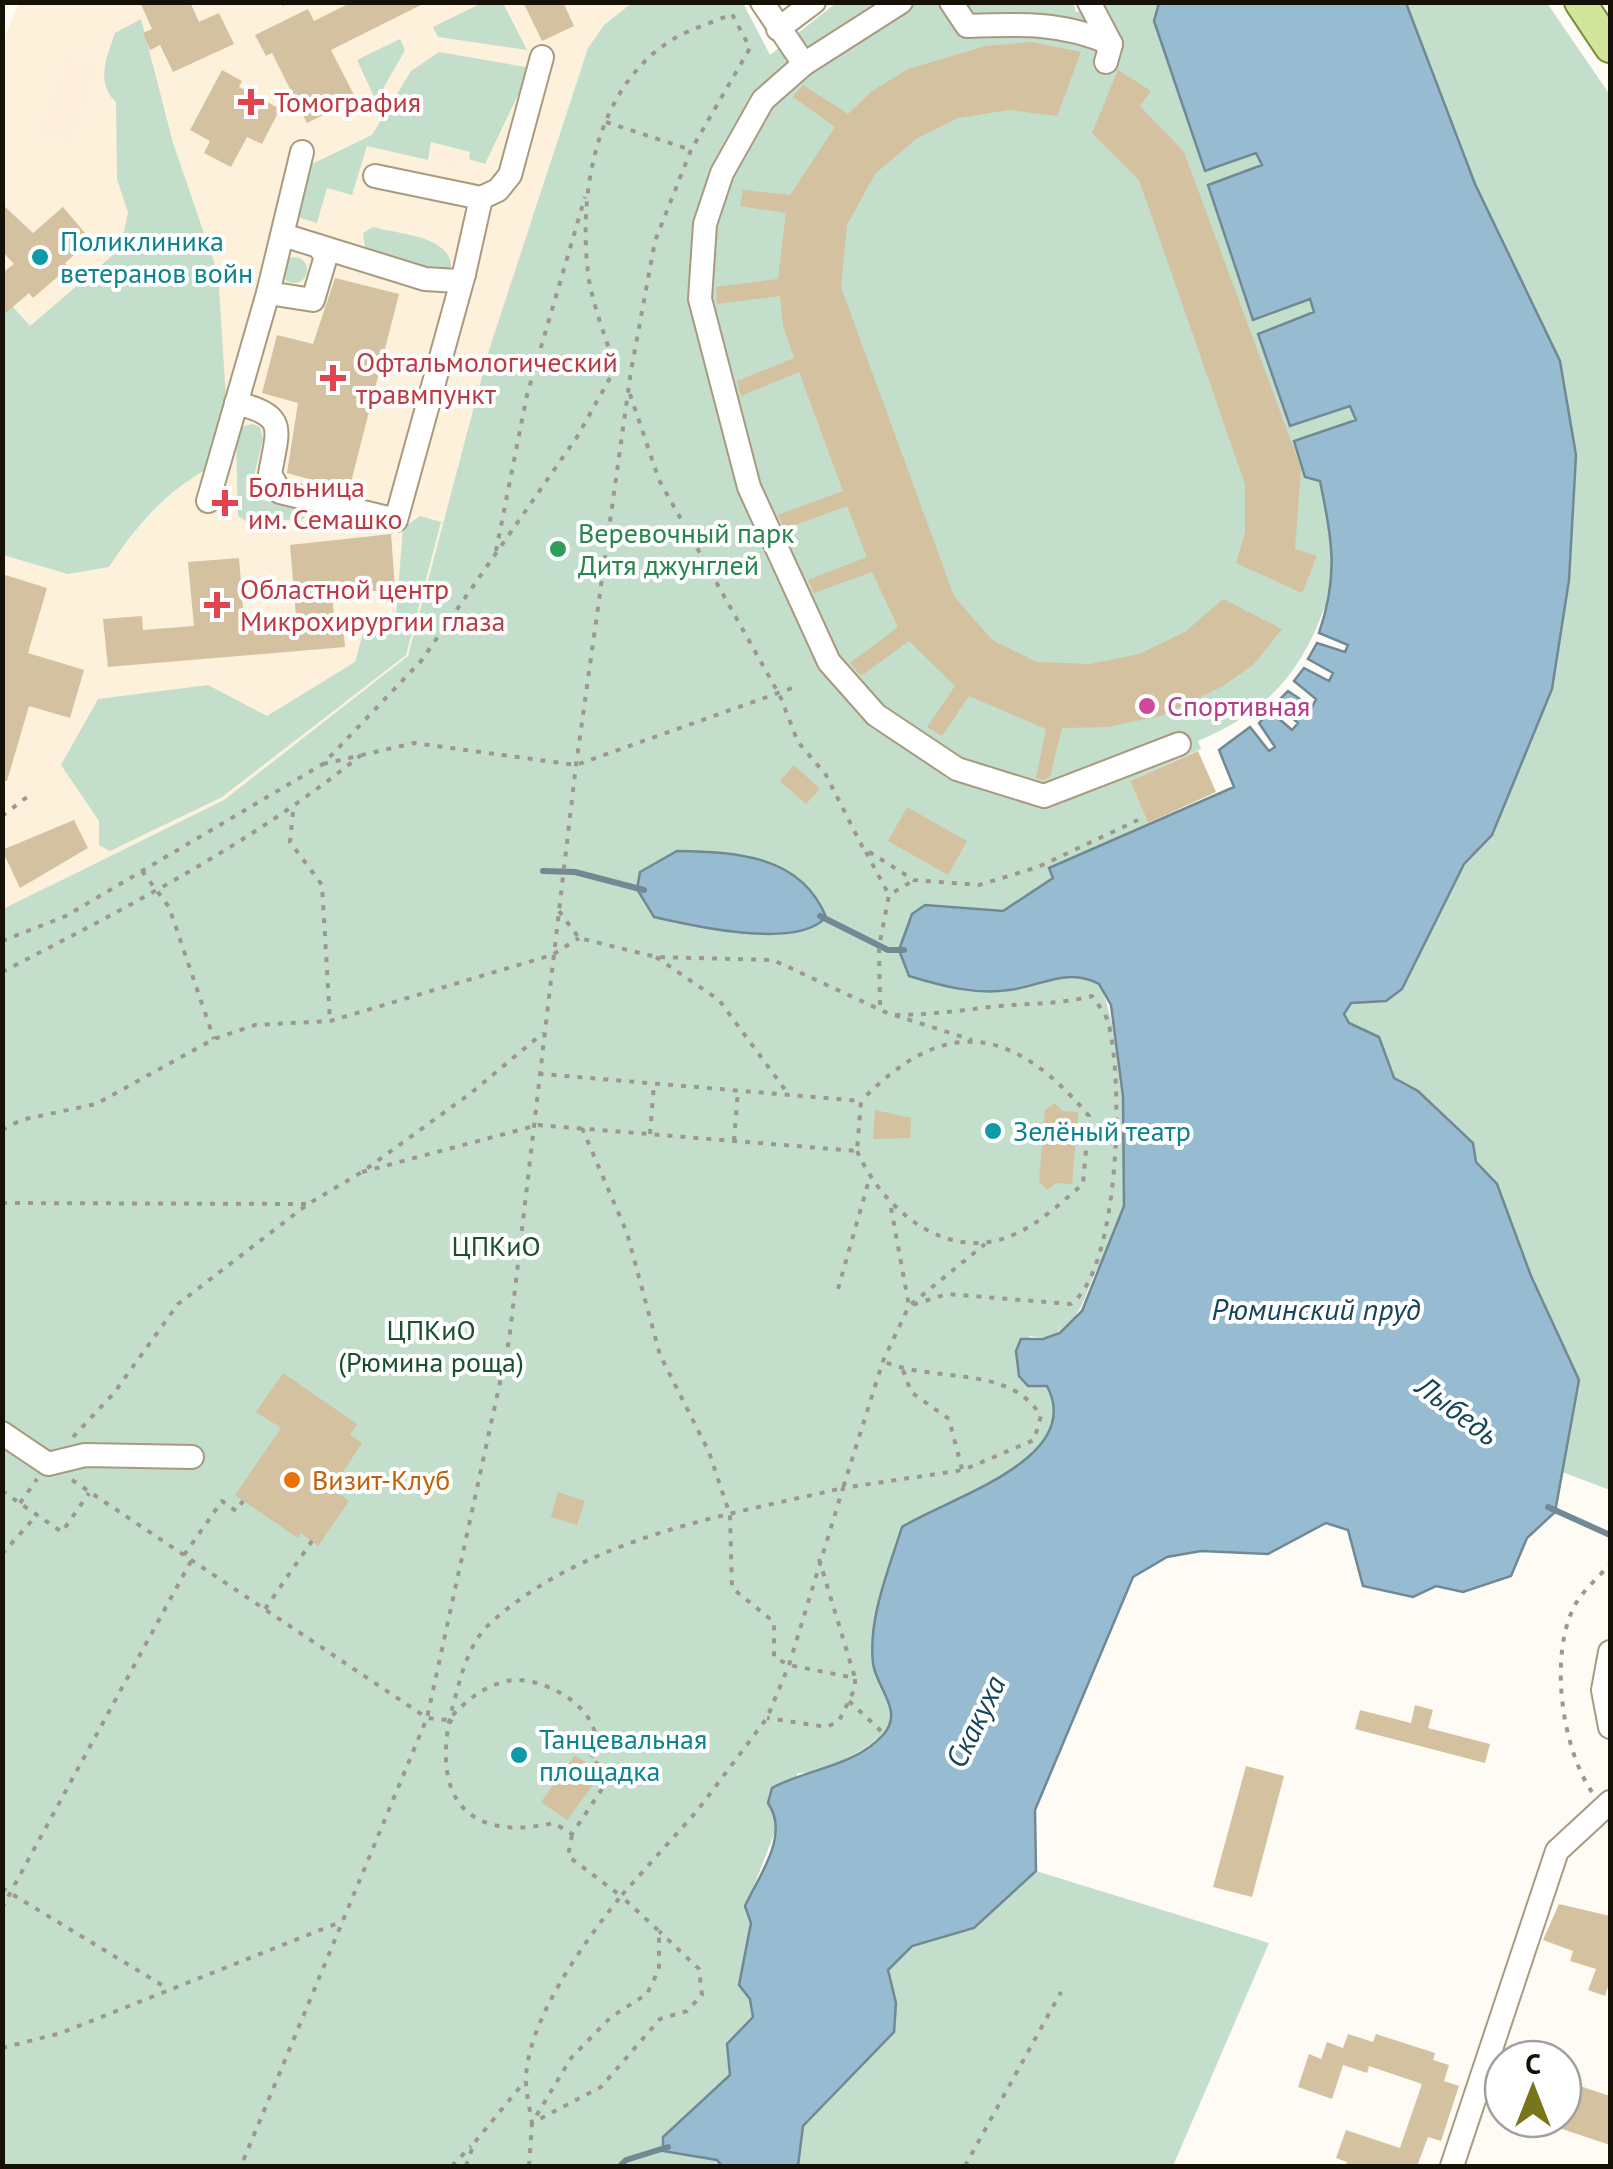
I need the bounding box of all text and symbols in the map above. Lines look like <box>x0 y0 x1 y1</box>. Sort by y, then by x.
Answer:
place label: Томография <box>274 83 421 120</box>
marker: Томография <box>238 89 264 115</box>
place label: Поликлиника ветеранов войн <box>60 222 253 291</box>
marker: Поликлиника ветеранов войн <box>29 246 51 268</box>
place label: Офтальмологический травмпункт <box>356 343 618 412</box>
marker: Офтальмологический травмпункт <box>320 365 346 391</box>
place label: Больница им. Семашко <box>248 468 403 537</box>
marker: Больница им. Семашко <box>212 490 238 516</box>
place label: Веревочный парк Дитя джунглей <box>578 514 795 583</box>
marker: Веревочный парк Дитя джунглей <box>547 538 569 560</box>
place label: Областной центр Микрохирургии глаза <box>240 570 505 639</box>
marker: Областной центр Микрохирургии глаза <box>204 592 230 618</box>
place label: Спортивная <box>1167 687 1310 724</box>
marker: Спортивная <box>1136 695 1158 717</box>
place label: Зелёный театр <box>1013 1112 1191 1149</box>
marker: Зелёный театр <box>982 1120 1004 1142</box>
park label: ЦПКиО <box>451 1227 541 1264</box>
water label: Рюминский пруд <box>1212 1289 1421 1328</box>
park label: ЦПКиО (Рюмина роща) <box>338 1311 524 1380</box>
water label: Лыбедь <box>1407 1365 1507 1454</box>
place label: Визит-Клуб <box>312 1461 450 1498</box>
marker: Визит-Клуб <box>281 1469 303 1491</box>
water label: Скакуха <box>936 1669 1014 1774</box>
place label: Танцевальная площадка <box>539 1720 707 1789</box>
marker: Танцевальная площадка <box>508 1744 530 1766</box>
north arrow <box>1483 2039 1583 2139</box>
text: С <box>1525 2045 1541 2082</box>

